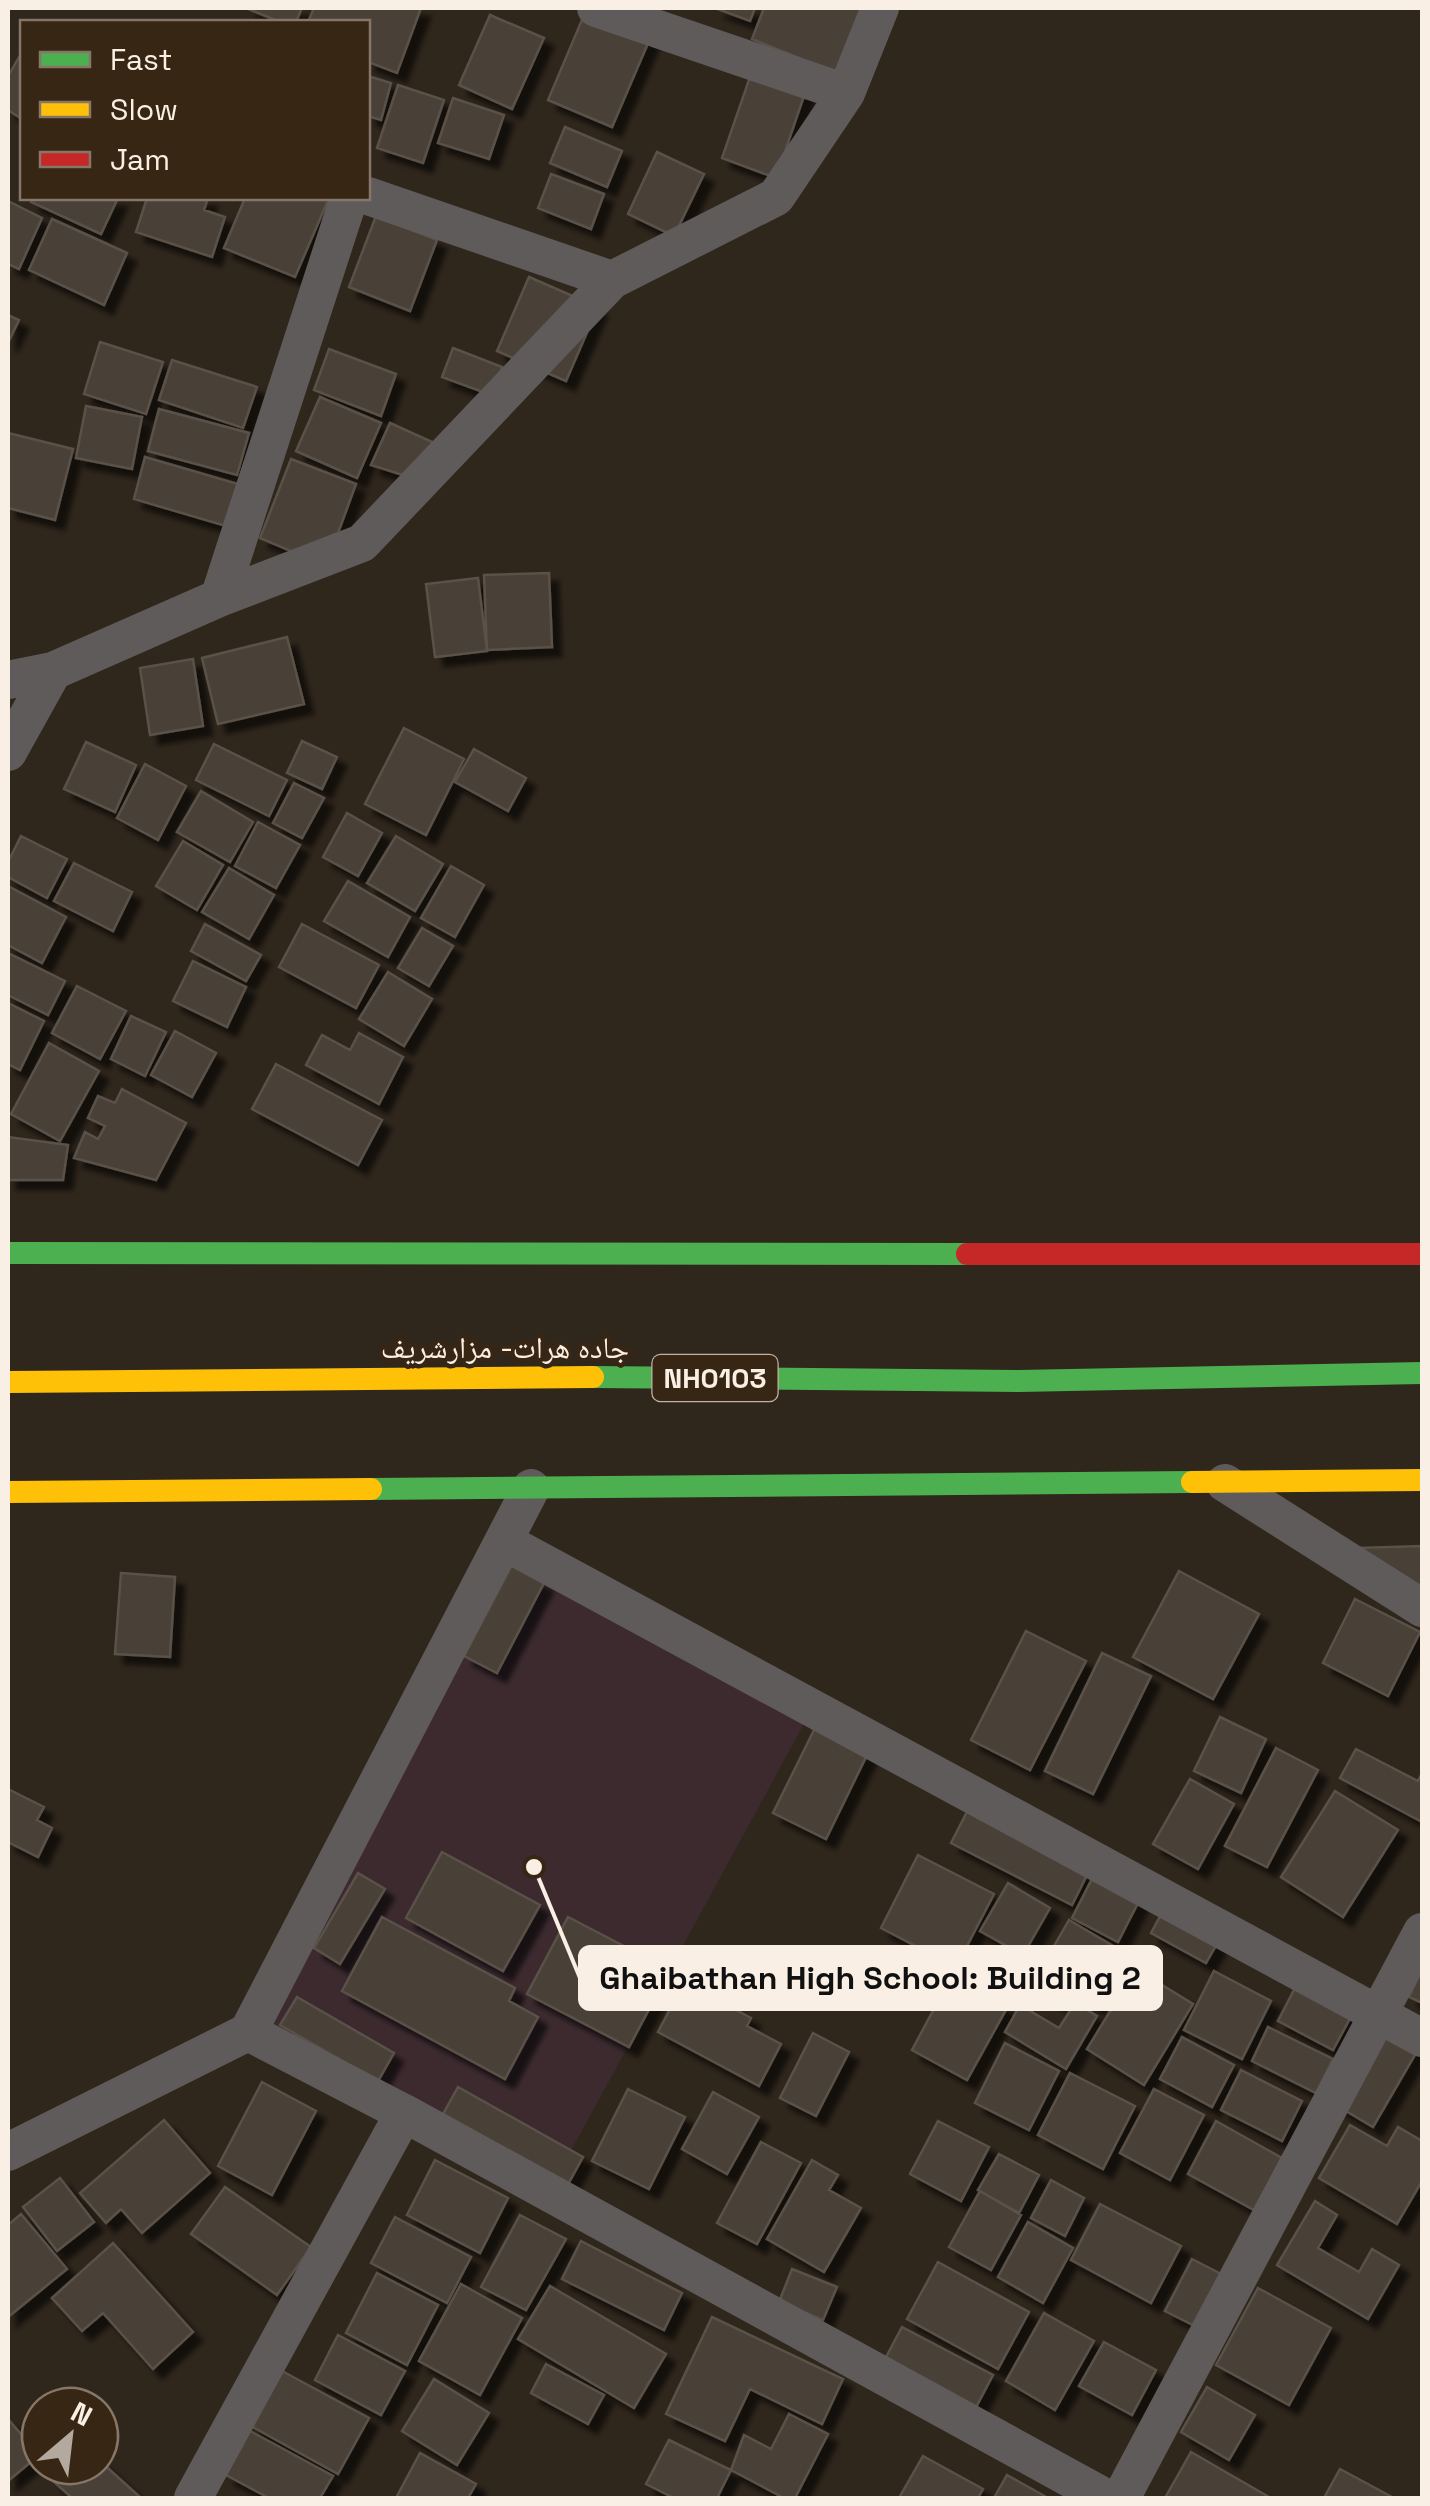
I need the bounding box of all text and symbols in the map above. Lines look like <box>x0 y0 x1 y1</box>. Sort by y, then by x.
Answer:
legend <box>20 20 370 200</box>
text: Fast <box>110 40 172 79</box>
text: Slow <box>110 90 178 129</box>
text: Jam <box>110 140 170 179</box>
street label: جاده هرات- مزارشریف <box>381 1328 629 1367</box>
road number: NH0103 <box>652 1355 778 1401</box>
callout: Ghaibathan High School: Building 2 <box>580 1947 1161 2009</box>
text: Ghaibathan High School: Building 2 <box>599 1958 1141 1998</box>
north arrow <box>20 2386 120 2486</box>
text: N <box>65 2394 98 2434</box>

